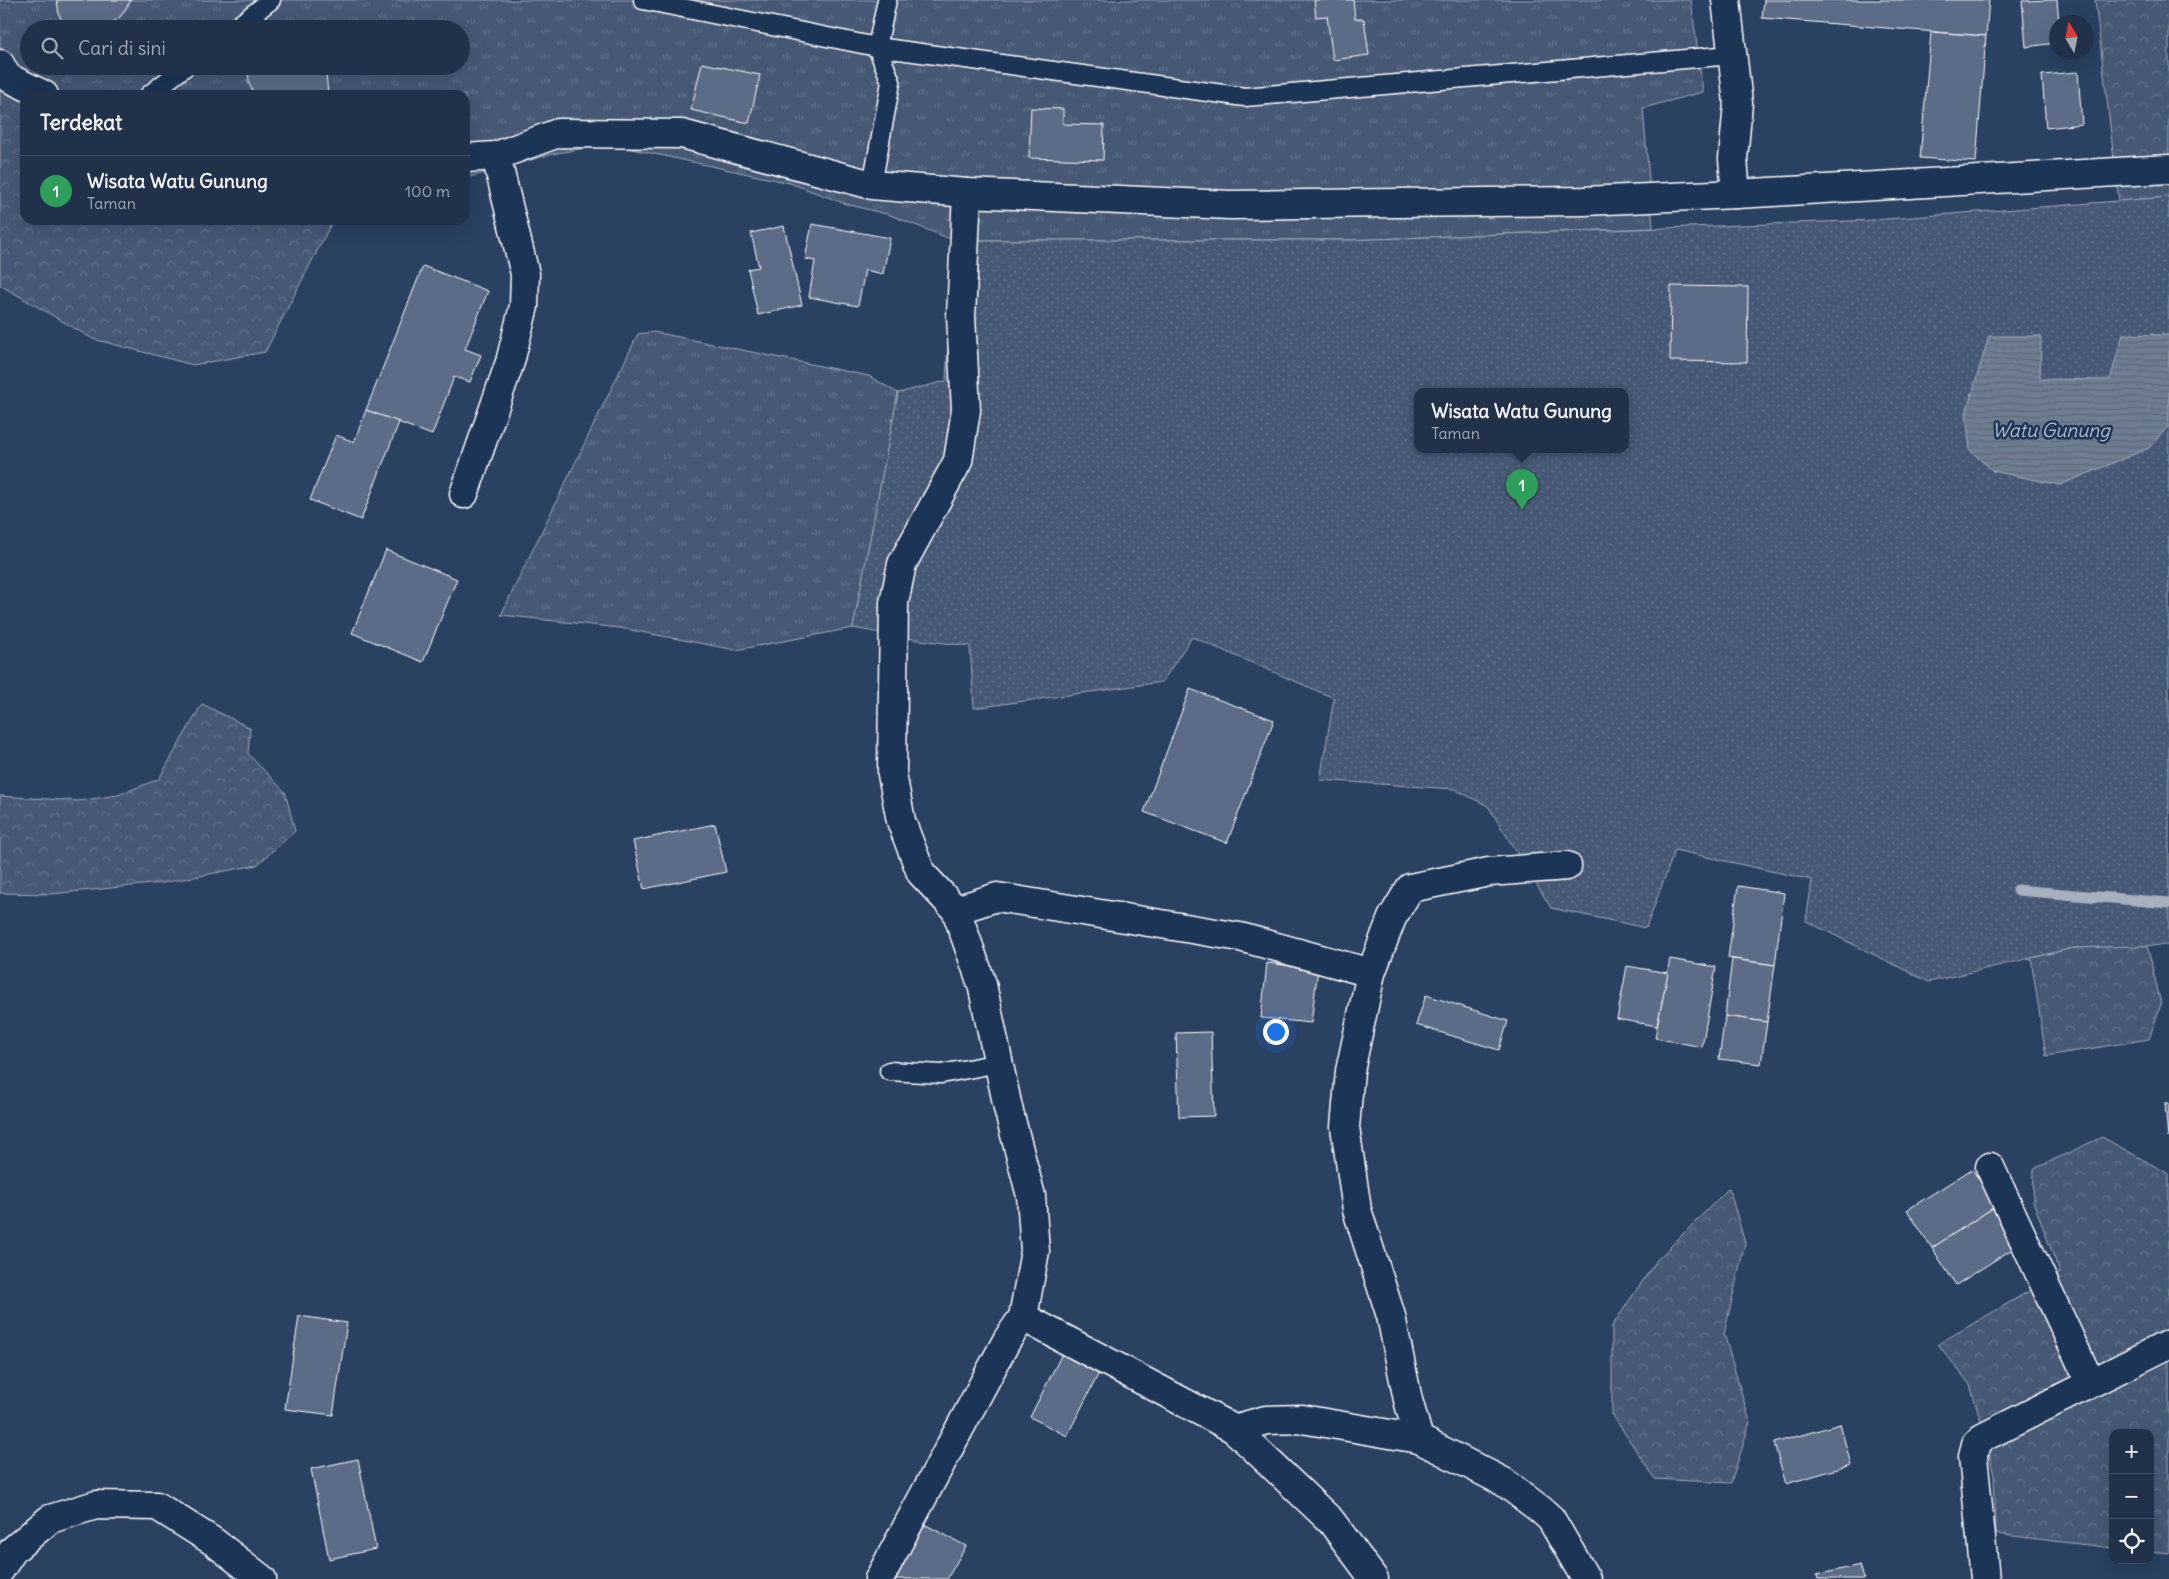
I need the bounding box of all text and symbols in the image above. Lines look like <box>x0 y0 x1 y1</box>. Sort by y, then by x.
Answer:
north arrow <box>2049 15 2094 60</box>
search box <box>20 20 470 75</box>
icon: search <box>38 34 66 62</box>
text: Cari di sini <box>78 36 166 60</box>
text: Terdekat <box>40 109 122 136</box>
text: Wisata Watu Gunung <box>87 169 268 193</box>
text: 1 <box>53 181 59 201</box>
text: 100 m <box>405 181 450 201</box>
text: Taman <box>87 193 136 213</box>
popup <box>1414 388 1629 453</box>
text: Wisata Watu Gunung <box>1431 399 1612 423</box>
water label: Watu Gunung <box>1992 418 2111 442</box>
text: Taman <box>1431 423 1480 443</box>
pin: 1 <box>1506 469 1538 510</box>
your location <box>1263 1019 1289 1045</box>
map controls <box>2109 1429 2154 1564</box>
button: + <box>2109 1429 2154 1474</box>
button: − <box>2109 1474 2154 1519</box>
button: locate <box>2109 1519 2154 1564</box>

